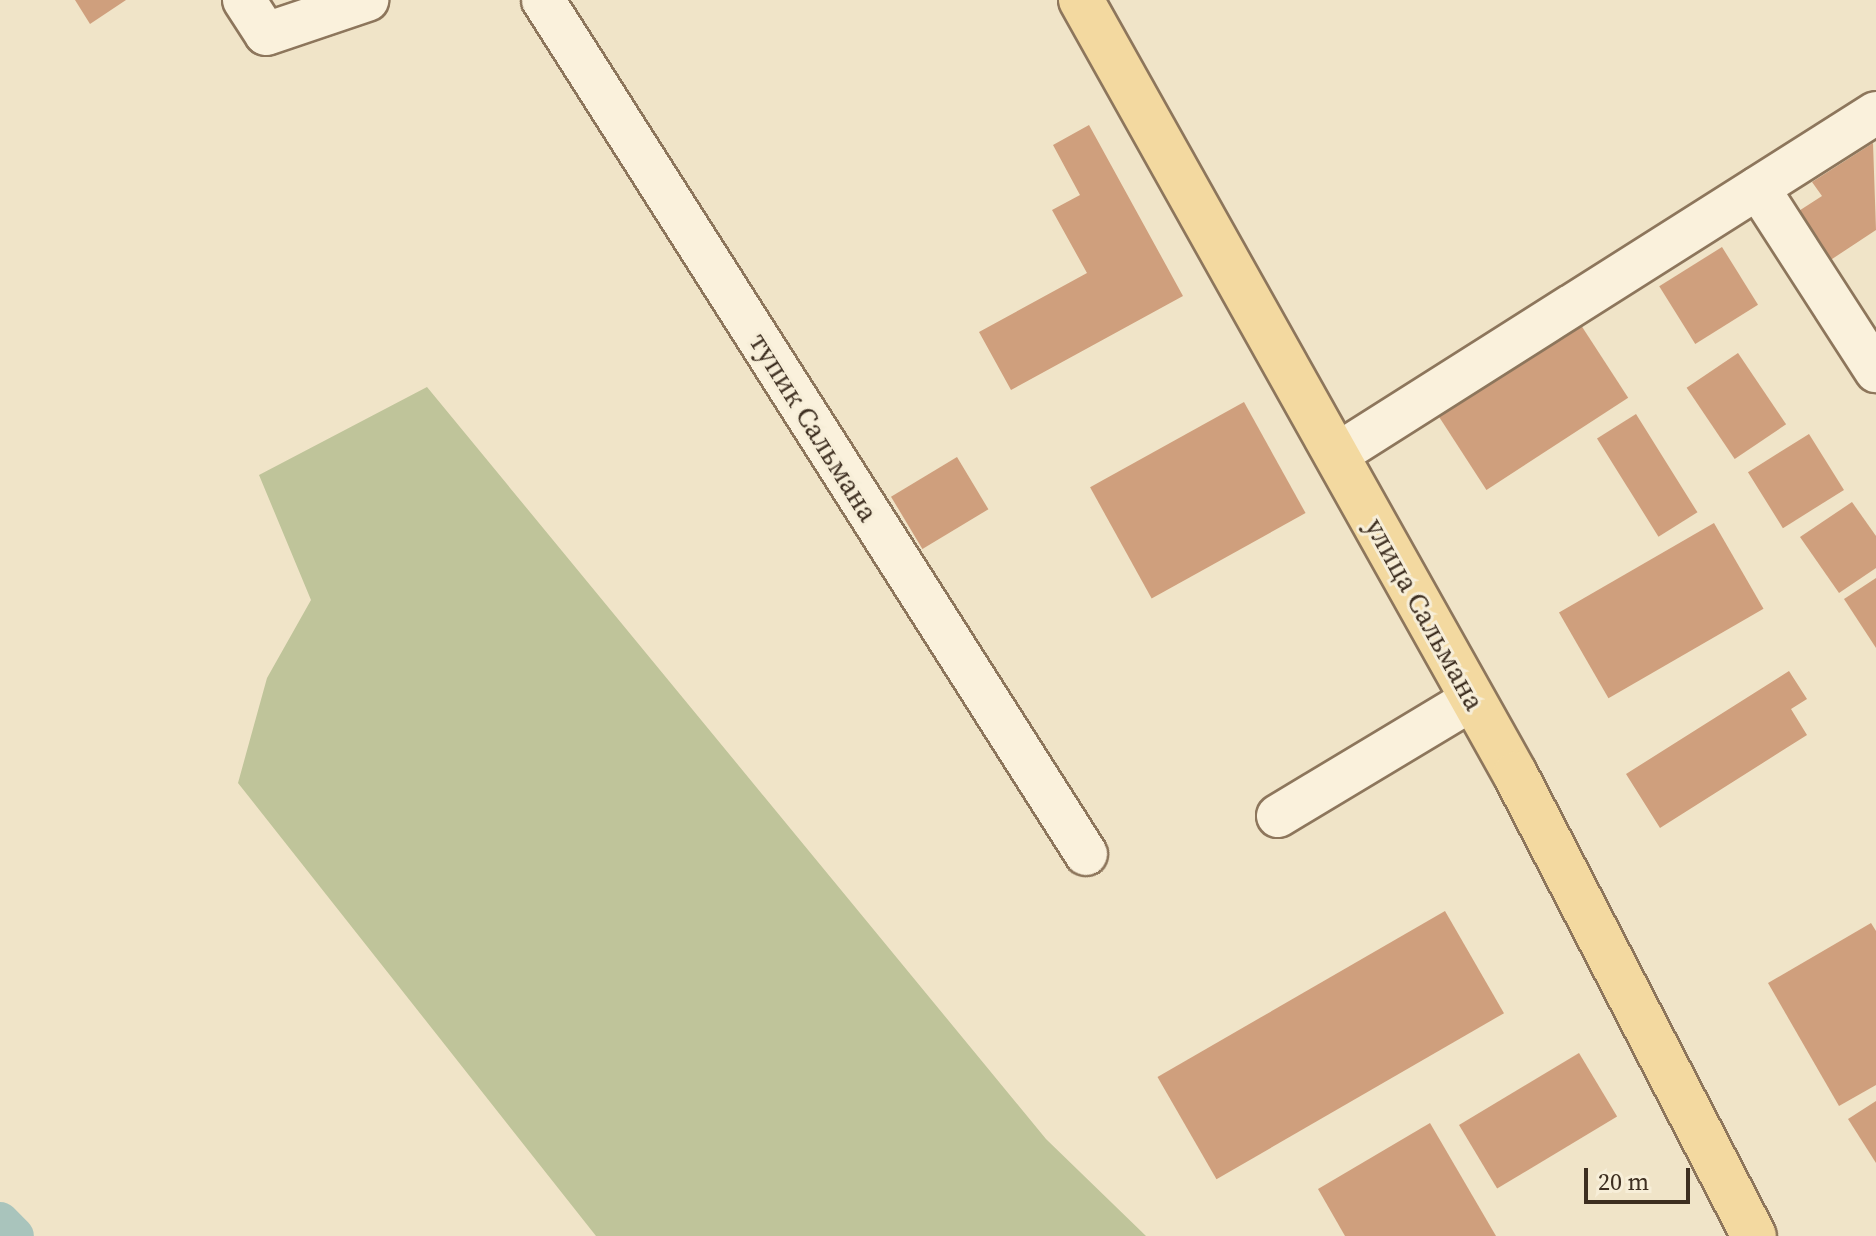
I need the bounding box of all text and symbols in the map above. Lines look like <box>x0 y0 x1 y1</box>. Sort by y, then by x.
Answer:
street label: тупик Сальмана <box>743 326 885 528</box>
street label: улица Сальмана <box>1358 512 1492 716</box>
scale bar <box>1588 1152 1694 1202</box>
text: 20 m <box>1598 1165 1649 1198</box>

